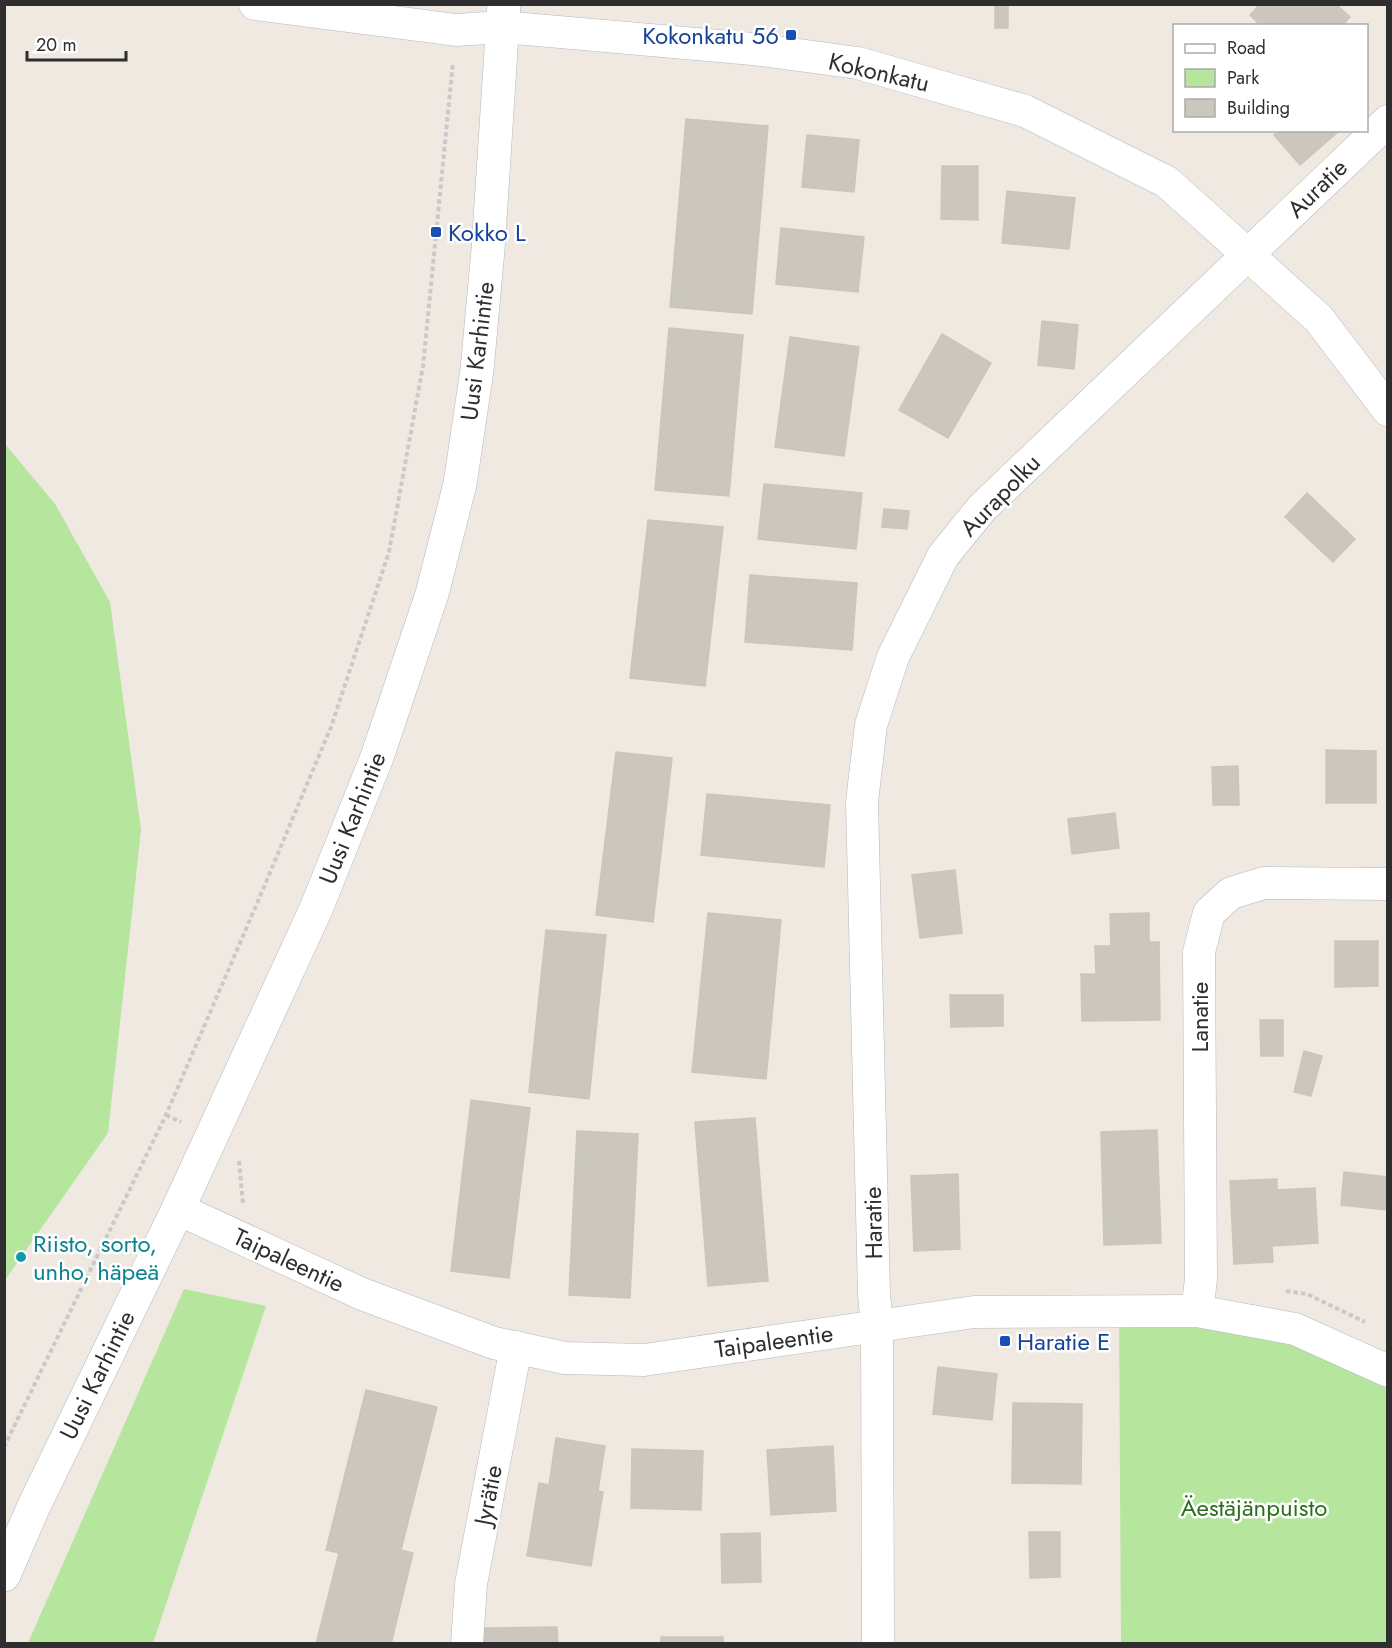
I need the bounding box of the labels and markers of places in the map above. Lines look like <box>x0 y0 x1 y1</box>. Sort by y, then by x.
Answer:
place label: Kokonkatu 56 <box>642 18 779 53</box>
marker: Kokonkatu 56 <box>784 28 798 42</box>
place label: Kokko L <box>448 215 526 250</box>
marker: Kokko L <box>429 225 443 239</box>
place label: Riisto, sorto, unho, häpeä <box>33 1226 159 1289</box>
marker: Riisto, sorto, unho, häpeä <box>14 1250 28 1264</box>
place label: Haratie E <box>1017 1324 1110 1359</box>
marker: Haratie E <box>998 1334 1012 1348</box>

